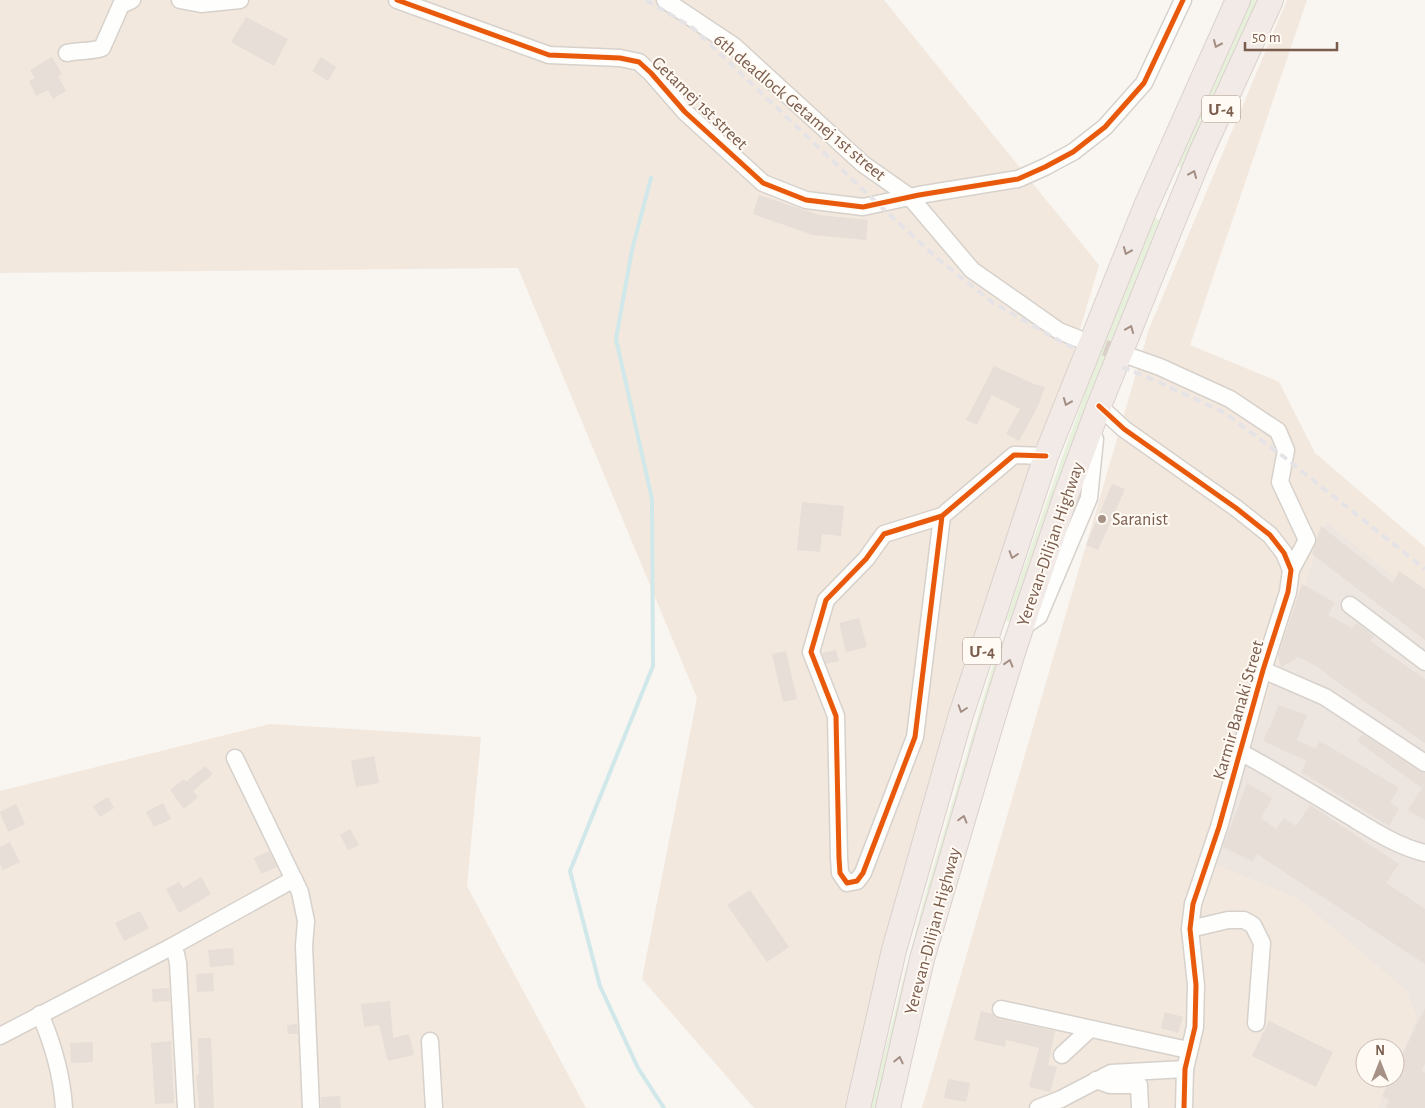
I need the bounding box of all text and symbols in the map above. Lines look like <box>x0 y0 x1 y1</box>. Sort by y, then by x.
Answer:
scale bar <box>1245 20 1338 52</box>
text: 50 m <box>1252 30 1281 45</box>
street label: 6th deadlock Getamej 1st street <box>710 31 889 185</box>
one-way arrow <box>1213 39 1223 48</box>
street label: Getamej 1st street <box>648 54 751 154</box>
road number: Մ-4 <box>1202 96 1240 122</box>
one-way arrow <box>1186 170 1197 179</box>
one-way arrow <box>1123 246 1134 255</box>
one-way arrow <box>1123 325 1134 334</box>
one-way arrow <box>1063 397 1073 406</box>
street label: Yerevan-Dilijan Highway <box>1014 460 1088 629</box>
place label: Saranist <box>1112 511 1168 529</box>
marker: Saranist <box>1096 513 1108 525</box>
one-way arrow <box>1009 550 1019 559</box>
road number: Մ-4 <box>963 637 1001 664</box>
street label: Karmir Banaki Street <box>1210 638 1268 782</box>
one-way arrow <box>1004 660 1014 668</box>
one-way arrow <box>958 705 968 713</box>
one-way arrow <box>957 815 968 823</box>
street label: Yerevan-Dilijan Highway <box>902 845 964 1017</box>
north arrow <box>1355 1038 1405 1088</box>
text: N <box>1375 1044 1385 1058</box>
one-way arrow <box>893 1056 904 1065</box>

